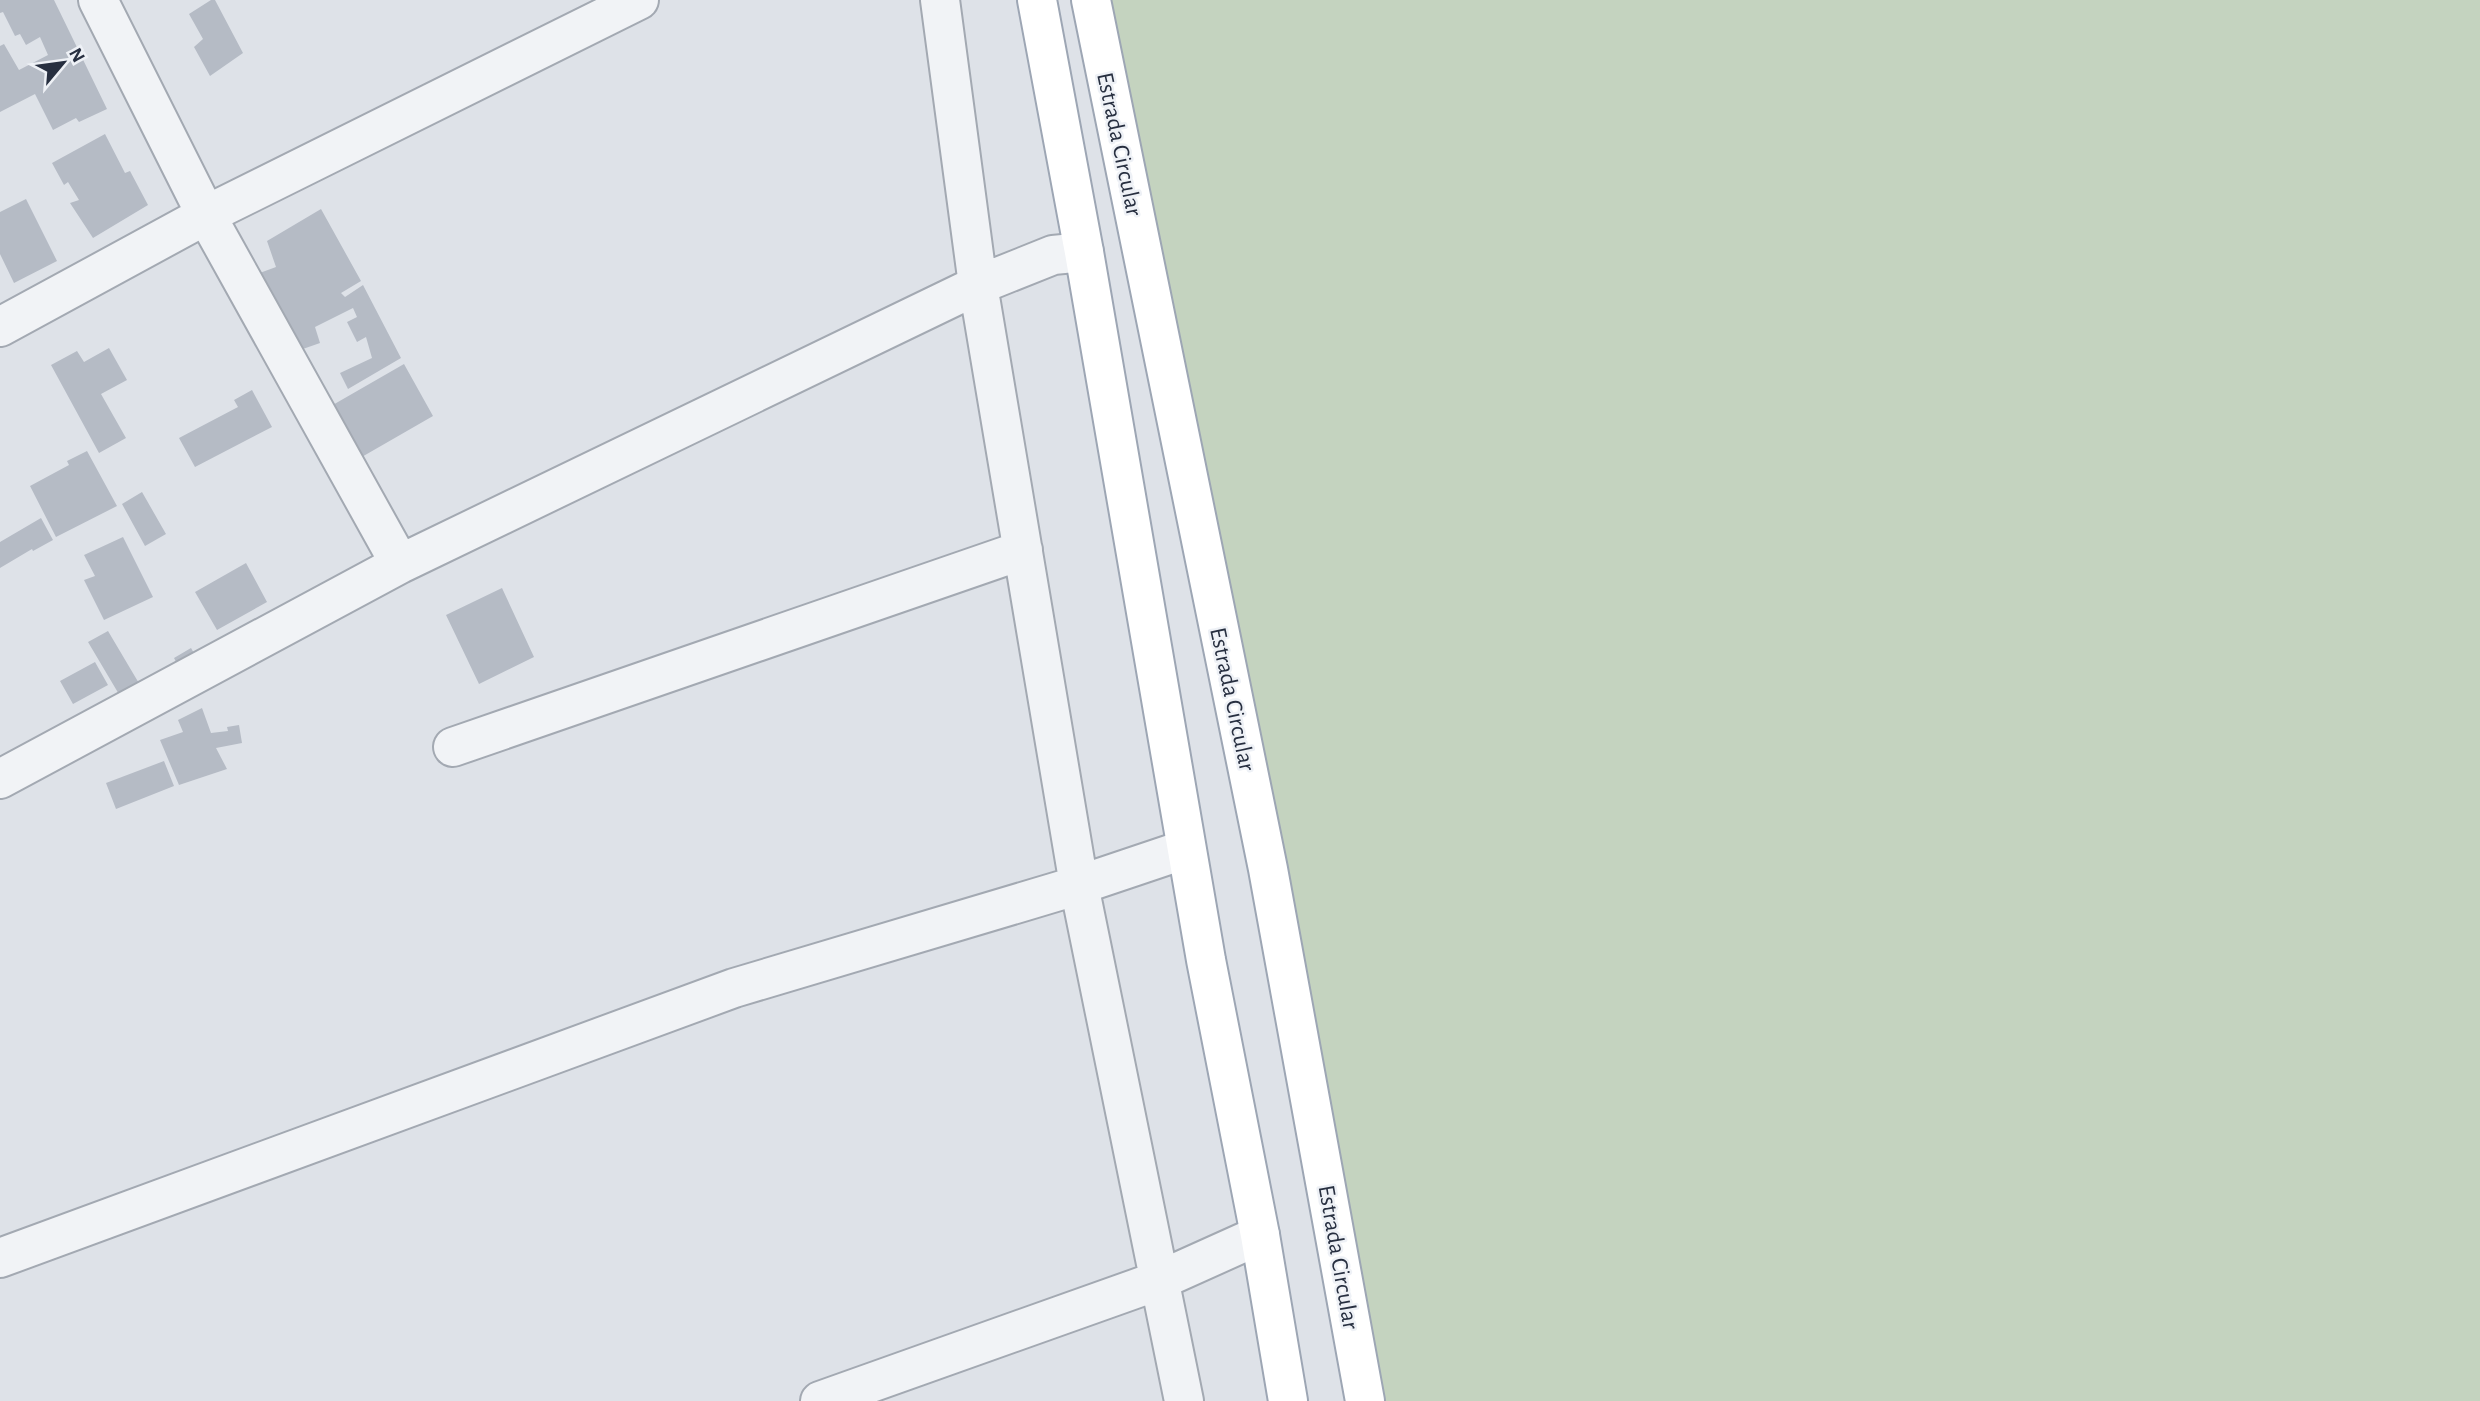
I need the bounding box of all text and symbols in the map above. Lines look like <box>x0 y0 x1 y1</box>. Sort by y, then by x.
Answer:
north arrow <box>28 28 98 98</box>
text: N <box>65 45 88 66</box>
street label: Estrada Circular <box>1092 70 1146 218</box>
street label: Estrada Circular <box>1205 625 1259 773</box>
street label: Estrada Circular <box>1314 1183 1363 1331</box>

